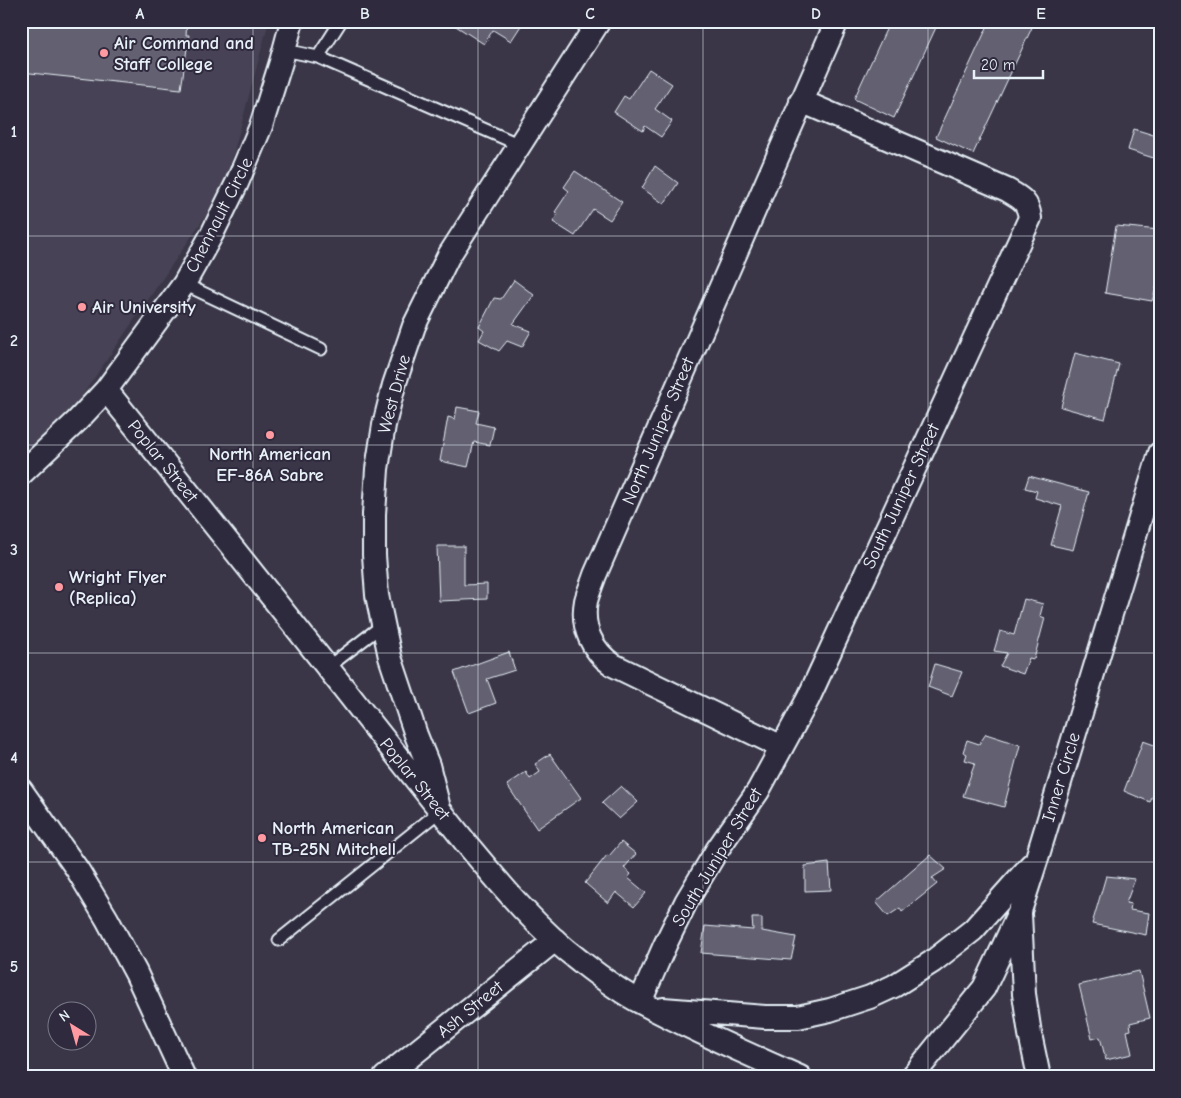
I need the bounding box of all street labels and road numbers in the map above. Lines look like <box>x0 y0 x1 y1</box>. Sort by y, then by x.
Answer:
street label: Chennault Circle <box>181 154 258 276</box>
street label: West Drive <box>374 352 415 436</box>
street label: North Juniper Street <box>618 354 699 508</box>
street label: Poplar Street <box>123 416 203 507</box>
street label: South Juniper Street <box>859 420 945 572</box>
street label: Inner Circle <box>1038 730 1085 824</box>
street label: Poplar Street <box>375 734 455 825</box>
street label: South Juniper Street <box>668 784 767 930</box>
street label: Ash Street <box>433 976 508 1042</box>

